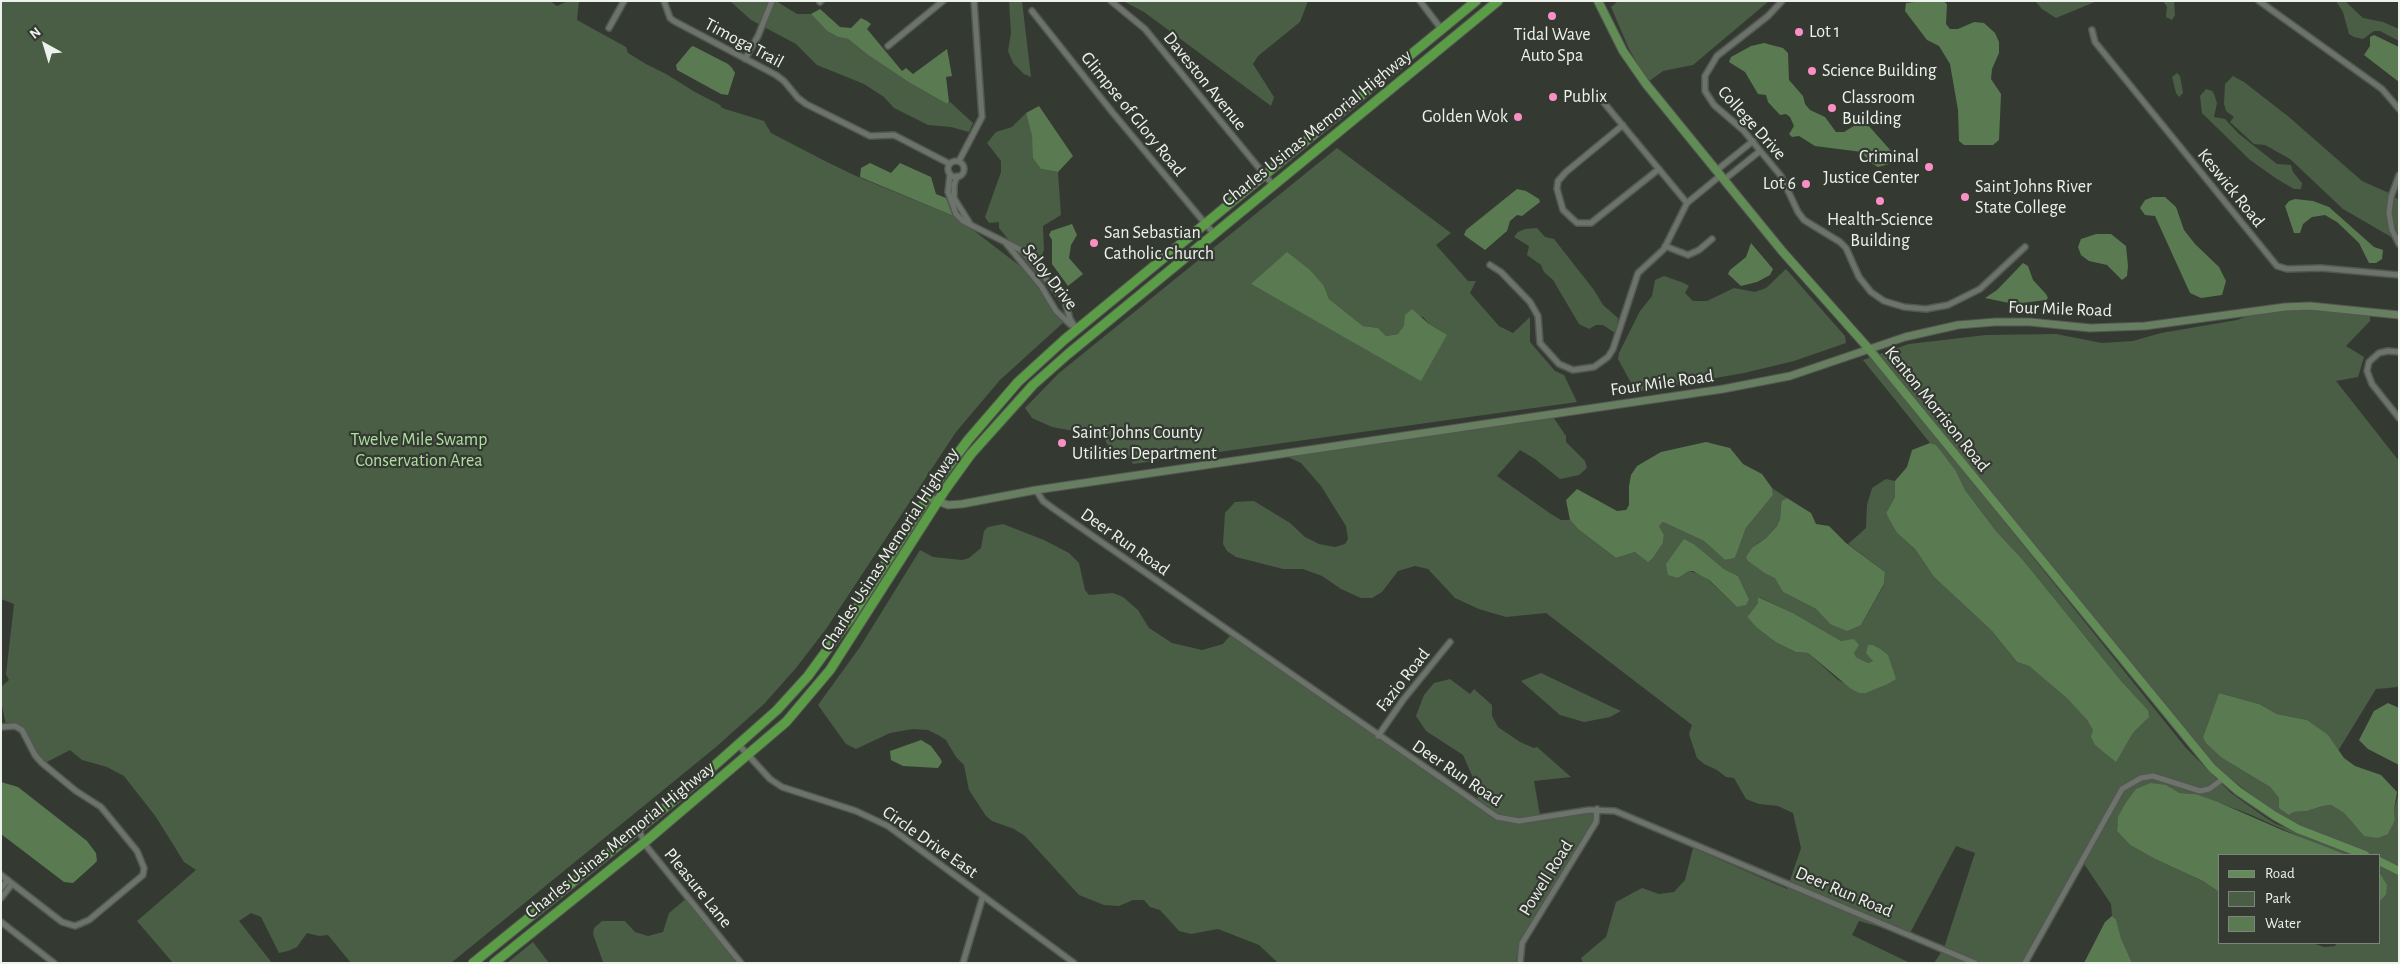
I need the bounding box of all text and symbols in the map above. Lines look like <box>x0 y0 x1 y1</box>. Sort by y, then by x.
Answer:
marker: Tidal Wave Auto Spa <box>1546 10 1558 22</box>
street label: Timoga Trail <box>701 13 787 73</box>
north arrow <box>20 20 70 70</box>
place label: Lot 1 <box>1809 21 1840 43</box>
place label: Tidal Wave Auto Spa <box>1513 24 1591 66</box>
text: N <box>27 25 44 42</box>
marker: Lot 1 <box>1793 26 1805 38</box>
street label: Daveston Avenue <box>1159 27 1251 135</box>
street label: Charles Usinas Memorial Highway <box>1218 45 1416 211</box>
street label: Glimpse of Glory Road <box>1076 47 1190 181</box>
place label: Science Building <box>1822 60 1937 82</box>
marker: Science Building <box>1806 65 1818 77</box>
street label: College Drive <box>1713 81 1791 165</box>
place label: Publix <box>1563 86 1607 108</box>
place label: Classroom Building <box>1842 87 1915 130</box>
marker: Publix <box>1547 91 1559 103</box>
marker: Classroom Building <box>1826 102 1838 114</box>
place label: Golden Wok <box>1422 106 1508 128</box>
marker: Golden Wok <box>1512 111 1524 123</box>
street label: Keswick Road <box>2193 144 2269 232</box>
place label: Criminal Justice Center <box>1823 146 1919 188</box>
marker: Criminal Justice Center <box>1923 161 1935 173</box>
place label: Lot 6 <box>1763 173 1796 195</box>
place label: Saint Johns River State College <box>1975 176 2092 218</box>
marker: Lot 6 <box>1800 178 1812 190</box>
marker: Saint Johns River State College <box>1959 191 1971 203</box>
marker: Health-Science Building <box>1874 195 1886 207</box>
place label: Health-Science Building <box>1827 209 1933 252</box>
place label: San Sebastian Catholic Church <box>1104 222 1214 264</box>
marker: San Sebastian Catholic Church <box>1088 237 1100 249</box>
street label: Seloy Drive <box>1018 240 1082 314</box>
street label: Four Mile Road <box>2008 296 2112 322</box>
street label: Kenton Morrison Road <box>1880 342 1994 476</box>
street label: Four Mile Road <box>1609 365 1715 401</box>
place label: Saint Johns County Utilities Department <box>1072 422 1217 464</box>
park label: Twelve Mile Swamp Conservation Area <box>351 429 487 472</box>
marker: Saint Johns County Utilities Department <box>1056 437 1068 449</box>
street label: Charles Usinas Memorial Highway <box>816 443 964 655</box>
street label: Deer Run Road <box>1076 503 1174 581</box>
street label: Fazio Road <box>1371 644 1435 716</box>
street label: Deer Run Road <box>1408 735 1506 811</box>
street label: Charles Usinas Memorial Highway <box>521 757 719 923</box>
street label: Circle Drive East <box>878 801 982 883</box>
street label: Powell Road <box>1514 836 1578 920</box>
street label: Pleasure Lane <box>659 844 737 932</box>
legend <box>2218 854 2380 944</box>
street label: Deer Run Road <box>1792 862 1896 922</box>
text: Road <box>2265 866 2295 881</box>
text: Park <box>2265 891 2291 906</box>
text: Water <box>2265 916 2301 931</box>

